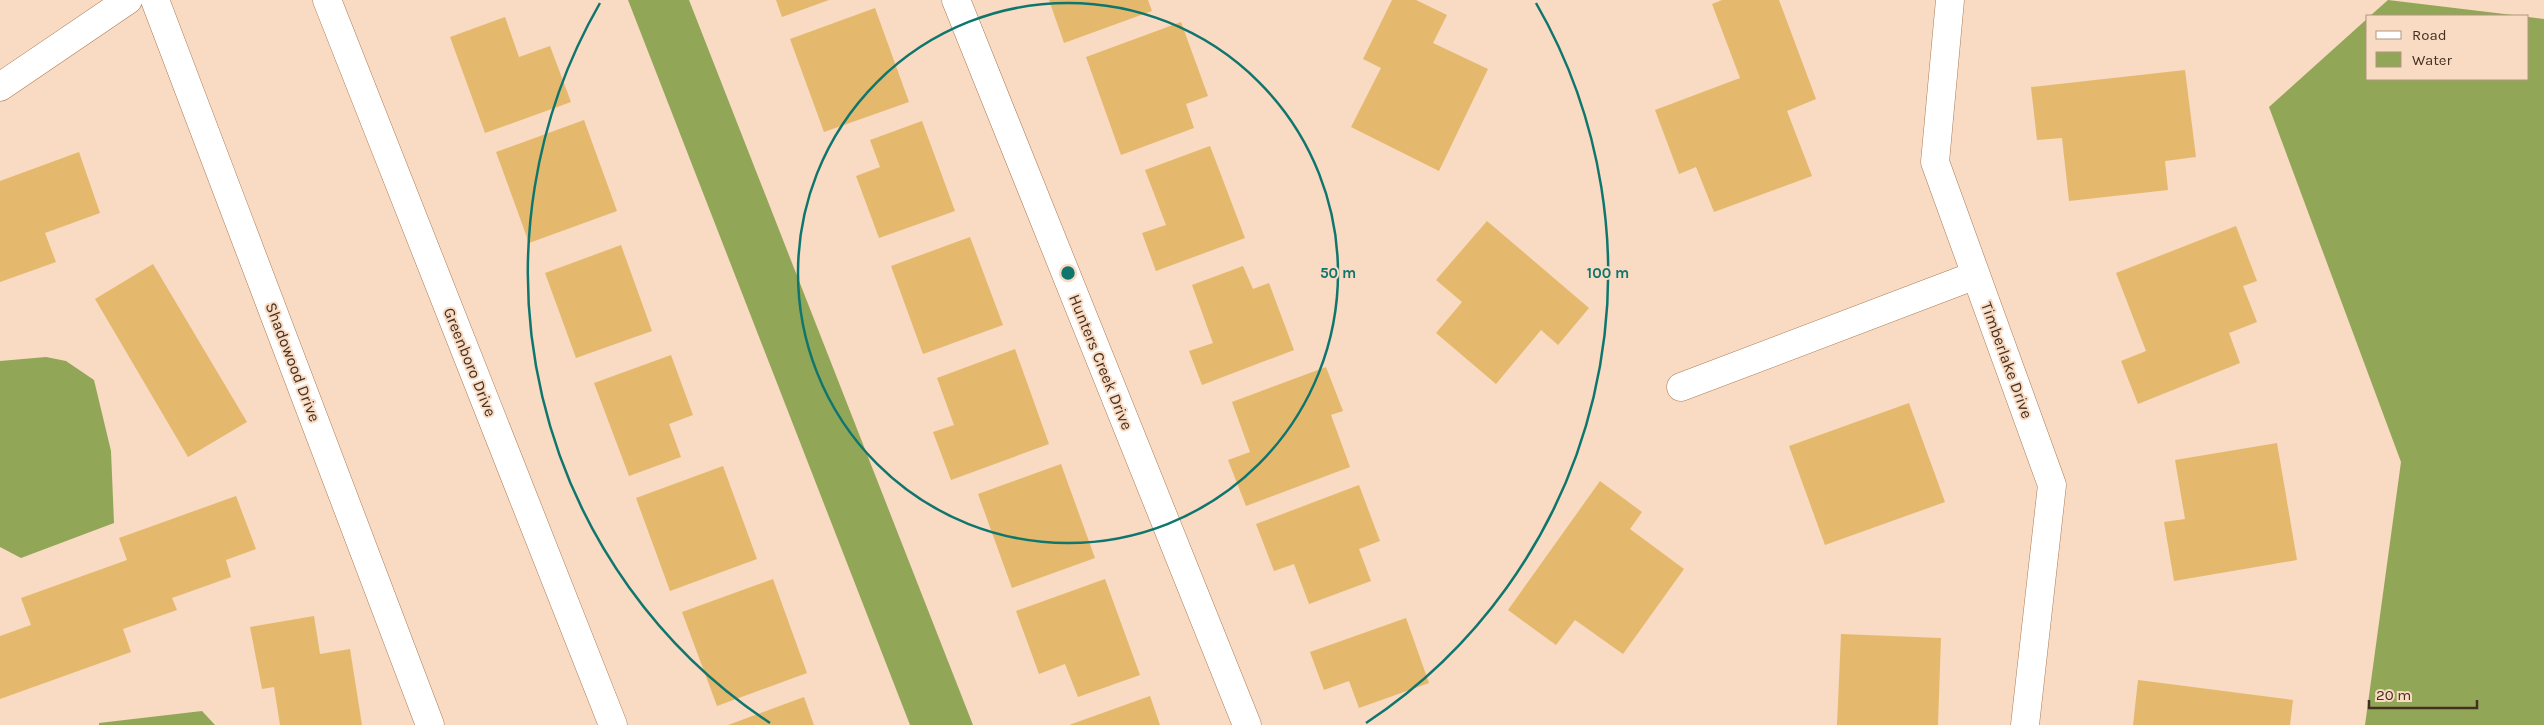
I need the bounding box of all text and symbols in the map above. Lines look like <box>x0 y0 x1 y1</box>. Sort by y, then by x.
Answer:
legend <box>2366 15 2529 80</box>
text: Road <box>2412 26 2447 44</box>
text: Water <box>2412 51 2453 69</box>
centre of rings <box>1059 264 1077 282</box>
text: 50 m <box>1320 264 1356 282</box>
text: 100 m <box>1587 264 1629 282</box>
street label: Hunters Creek Drive <box>1065 291 1137 433</box>
street label: Timberlake Drive <box>1977 299 2037 421</box>
street label: Shadowood Drive <box>262 300 324 424</box>
street label: Greenboro Drive <box>439 305 501 419</box>
scale bar <box>2369 678 2476 710</box>
text: 20 m <box>2376 686 2411 704</box>

